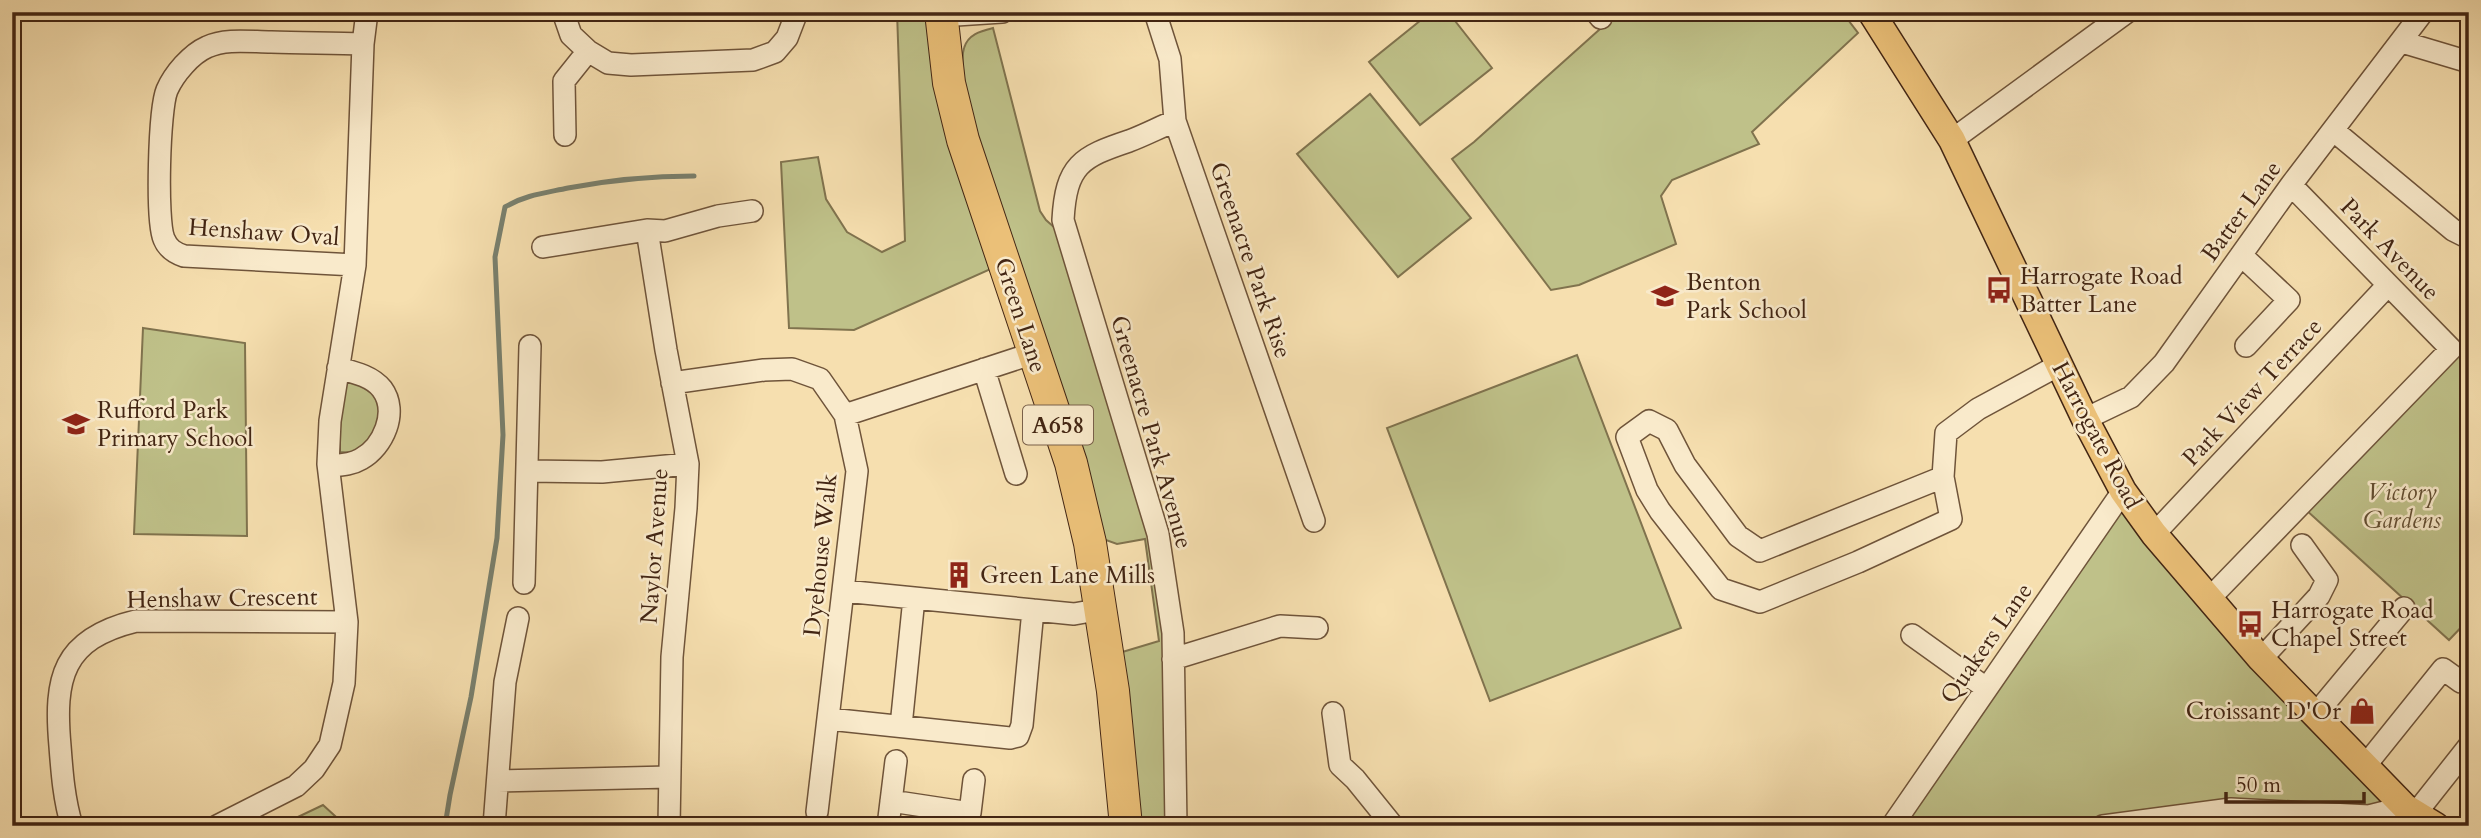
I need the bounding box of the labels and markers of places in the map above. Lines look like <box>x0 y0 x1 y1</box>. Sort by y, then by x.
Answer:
place label: Harrogate Road Batter Lane <box>2020 260 2183 321</box>
place label: Benton Park School <box>1686 266 1807 327</box>
bus stop icon: Harrogate Road Batter Lane <box>1984 275 2014 305</box>
school or university icon: Benton Park School <box>1650 281 1680 311</box>
place label: Rufford Park Primary School <box>97 394 253 455</box>
school or university icon: Rufford Park Primary School <box>61 409 91 439</box>
place label: Green Lane Mills <box>980 559 1155 592</box>
building icon: Green Lane Mills <box>944 560 974 590</box>
place label: Harrogate Road Chapel Street <box>2271 594 2434 655</box>
bus stop icon: Harrogate Road Chapel Street <box>2235 609 2265 639</box>
place label: Croissant D'Or <box>2186 695 2341 728</box>
shop icon: Croissant D'Or <box>2347 696 2377 726</box>

